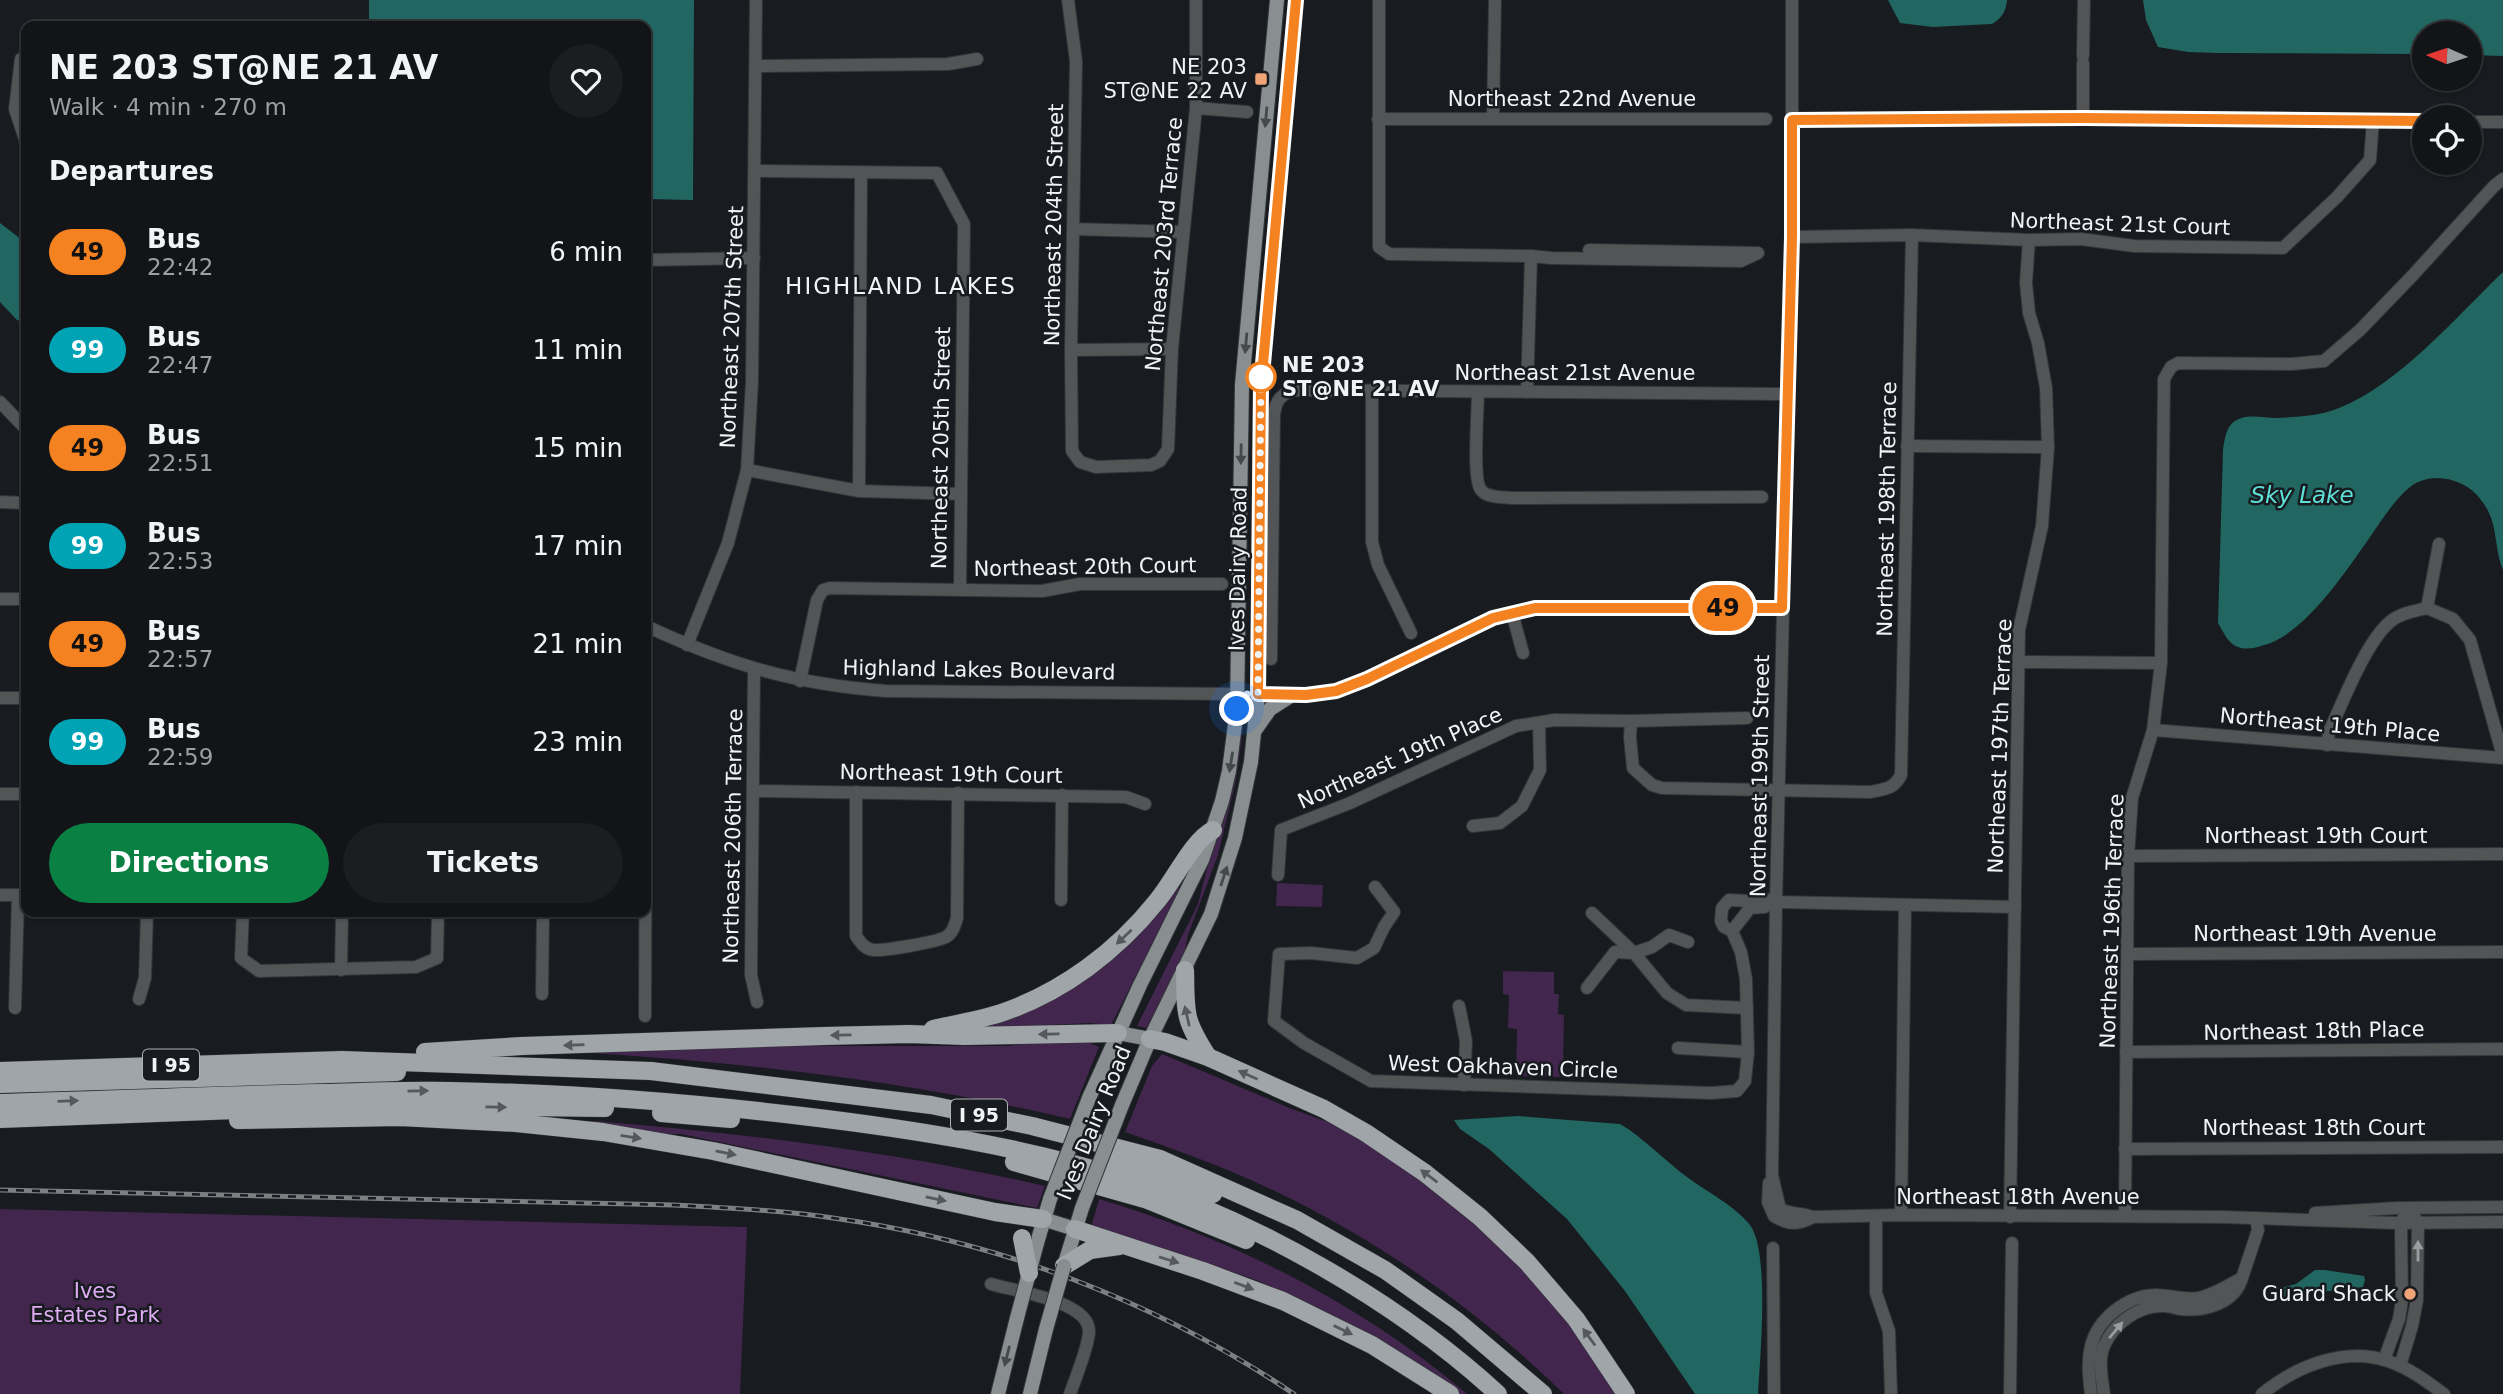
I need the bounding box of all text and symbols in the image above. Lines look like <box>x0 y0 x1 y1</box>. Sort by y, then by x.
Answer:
north arrow <box>2412 21 2482 91</box>
map controls <box>2412 21 2482 175</box>
button: heart <box>549 44 623 118</box>
text: NE 203 ST@NE 21 AV <box>49 48 438 87</box>
place label: NE 203 ST@NE 22 AV <box>1103 55 1248 103</box>
marker: NE 203 ST@NE 22 AV <box>1253 71 1269 87</box>
street label: Northeast 22nd Avenue <box>1448 87 1696 111</box>
text: Walk · 4 min · 270 m <box>49 94 287 120</box>
street label: Northeast 204th Street <box>1040 104 1068 346</box>
button: locate <box>2412 105 2482 175</box>
one-way arrow <box>1260 106 1271 128</box>
street label: Northeast 203rd Terrace <box>1141 116 1187 372</box>
text: Departures <box>49 156 214 186</box>
street label: Northeast 207th Street <box>716 205 748 449</box>
street label: Northeast 21st Court <box>2009 208 2231 240</box>
text: Bus <box>147 224 201 254</box>
text: 6 min <box>549 237 623 267</box>
text: 49 <box>71 238 104 266</box>
text: 22:42 <box>147 254 213 280</box>
district label: HIGHLAND LAKES <box>785 273 1017 299</box>
text: Bus <box>147 322 201 352</box>
street label: Northeast 205th Street <box>927 327 955 569</box>
one-way arrow <box>1240 333 1251 355</box>
text: 11 min <box>533 335 623 365</box>
text: 99 <box>71 336 104 364</box>
text: 22:47 <box>147 352 213 378</box>
place label: NE 203 ST@NE 21 AV <box>1282 353 1440 401</box>
street label: Northeast 21st Avenue <box>1455 361 1695 385</box>
marker: NE 203 ST@NE 21 AV <box>1246 362 1276 392</box>
street label: Northeast 198th Terrace <box>1873 381 1901 637</box>
text: Bus <box>147 420 201 450</box>
text: 15 min <box>533 433 623 463</box>
text: 49 <box>71 434 104 462</box>
one-way arrow <box>1235 443 1247 465</box>
text: 22:51 <box>147 450 213 476</box>
water label: Sky Lake <box>2250 482 2354 508</box>
street label: Ives Dairy Road <box>1225 487 1251 651</box>
text: Bus <box>147 518 201 548</box>
text: 17 min <box>533 531 623 561</box>
text: 99 <box>71 532 104 560</box>
text: 22:53 <box>147 548 213 574</box>
street label: Northeast 20th Court <box>973 553 1197 581</box>
line badge: 49 <box>1692 585 1754 631</box>
text: 49 <box>1706 594 1740 622</box>
text: Bus <box>147 616 201 646</box>
street label: Northeast 197th Terrace <box>1984 618 2016 874</box>
text: 21 min <box>533 629 623 659</box>
text: 49 <box>71 630 104 658</box>
text: 22:57 <box>147 646 213 672</box>
street label: Northeast 199th Street <box>1746 655 1774 897</box>
street label: Highland Lakes Boulevard <box>842 656 1116 684</box>
your location <box>1219 691 1254 726</box>
street label: Northeast 19th Place <box>1294 702 1506 814</box>
street label: Northeast 19th Place <box>2219 703 2441 747</box>
street label: Northeast 206th Terrace <box>719 708 747 964</box>
text: Bus <box>147 714 201 744</box>
text: 23 min <box>533 727 623 757</box>
text: 99 <box>71 728 104 756</box>
text: 22:59 <box>147 744 213 770</box>
one-way arrow <box>1225 751 1236 773</box>
street label: Northeast 19th Court <box>839 760 1063 788</box>
street label: Northeast 196th Terrace <box>2096 793 2128 1049</box>
button: Directions <box>49 823 329 903</box>
button: Tickets <box>343 823 623 903</box>
street label: Northeast 19th Court <box>2204 824 2428 848</box>
one-way arrow <box>1219 865 1230 886</box>
street label: Northeast 19th Avenue <box>2193 922 2437 946</box>
one-way arrow <box>1116 929 1133 945</box>
one-way arrow <box>1182 1005 1193 1027</box>
street label: Northeast 18th Place <box>2203 1017 2425 1045</box>
one-way arrow <box>1038 1028 1060 1040</box>
one-way arrow <box>829 1030 851 1041</box>
one-way arrow <box>563 1039 585 1050</box>
street label: Ives Dairy Road <box>1052 1042 1136 1204</box>
road number: I 95 <box>143 1050 199 1080</box>
street label: West Oakhaven Circle <box>1387 1051 1619 1083</box>
one-way arrow <box>1237 1069 1258 1080</box>
one-way arrow <box>407 1085 429 1097</box>
one-way arrow <box>57 1095 79 1106</box>
road number: I 95 <box>951 1100 1007 1130</box>
one-way arrow <box>485 1101 507 1112</box>
street label: Northeast 18th Court <box>2202 1116 2426 1140</box>
one-way arrow <box>620 1131 642 1142</box>
one-way arrow <box>715 1148 737 1159</box>
one-way arrow <box>1420 1169 1438 1183</box>
street label: Northeast 18th Avenue <box>1896 1185 2140 1209</box>
one-way arrow <box>925 1193 947 1204</box>
one-way arrow <box>2412 1240 2424 1262</box>
one-way arrow <box>1159 1255 1180 1266</box>
park label: Ives Estates Park <box>30 1279 161 1327</box>
one-way arrow <box>1233 1281 1254 1292</box>
place label: Guard Shack <box>2262 1282 2397 1306</box>
marker: Guard Shack <box>2402 1286 2418 1302</box>
one-way arrow <box>2108 1322 2123 1339</box>
one-way arrow <box>1333 1324 1353 1335</box>
one-way arrow <box>1582 1328 1596 1346</box>
one-way arrow <box>1001 1345 1012 1367</box>

